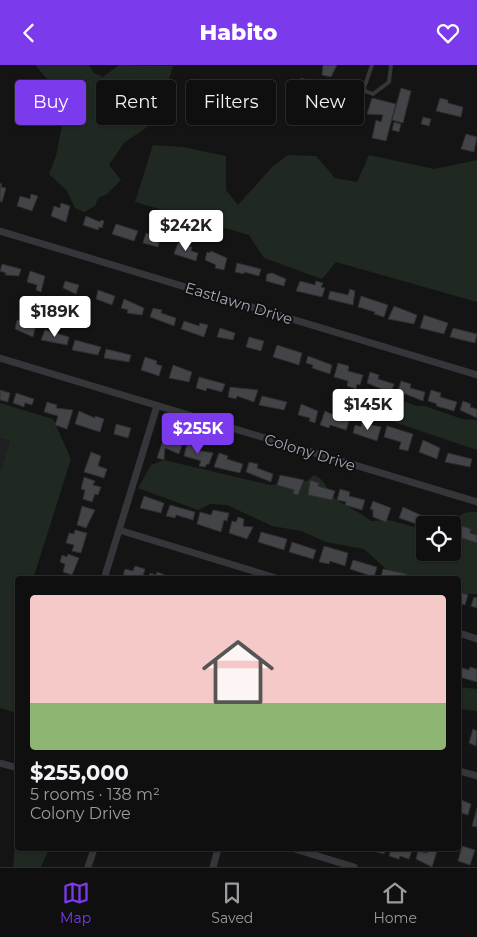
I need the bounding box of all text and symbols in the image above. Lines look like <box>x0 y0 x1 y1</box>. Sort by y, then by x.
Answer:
icon: back <box>15 19 43 47</box>
text: Habito <box>200 19 277 46</box>
icon: heart <box>434 19 462 47</box>
chip: Buy <box>15 80 86 125</box>
chip: Rent <box>96 80 176 125</box>
chip: Filters <box>186 80 276 125</box>
chip: New <box>286 80 364 125</box>
pin: $242K <box>151 209 221 252</box>
text: $242K <box>160 216 212 235</box>
street label: Eastlawn Drive <box>183 278 295 328</box>
pin: $189K <box>20 295 90 338</box>
text: $189K <box>31 302 79 321</box>
pin: $145K <box>333 389 403 431</box>
text: $145K <box>344 395 392 414</box>
pin: $255K <box>163 413 233 455</box>
text: $255K <box>173 419 223 438</box>
street label: Colony Drive <box>262 429 358 475</box>
map controls <box>416 516 461 561</box>
button: locate <box>416 516 461 561</box>
icon: home <box>193 627 283 717</box>
text: $255,000 <box>30 760 129 785</box>
text: 5 rooms · 138 m² <box>30 785 160 804</box>
text: Colony Drive <box>30 804 131 823</box>
tab: Map <box>60 879 91 927</box>
tab: Saved <box>211 879 253 927</box>
tab: Home <box>373 879 417 927</box>

